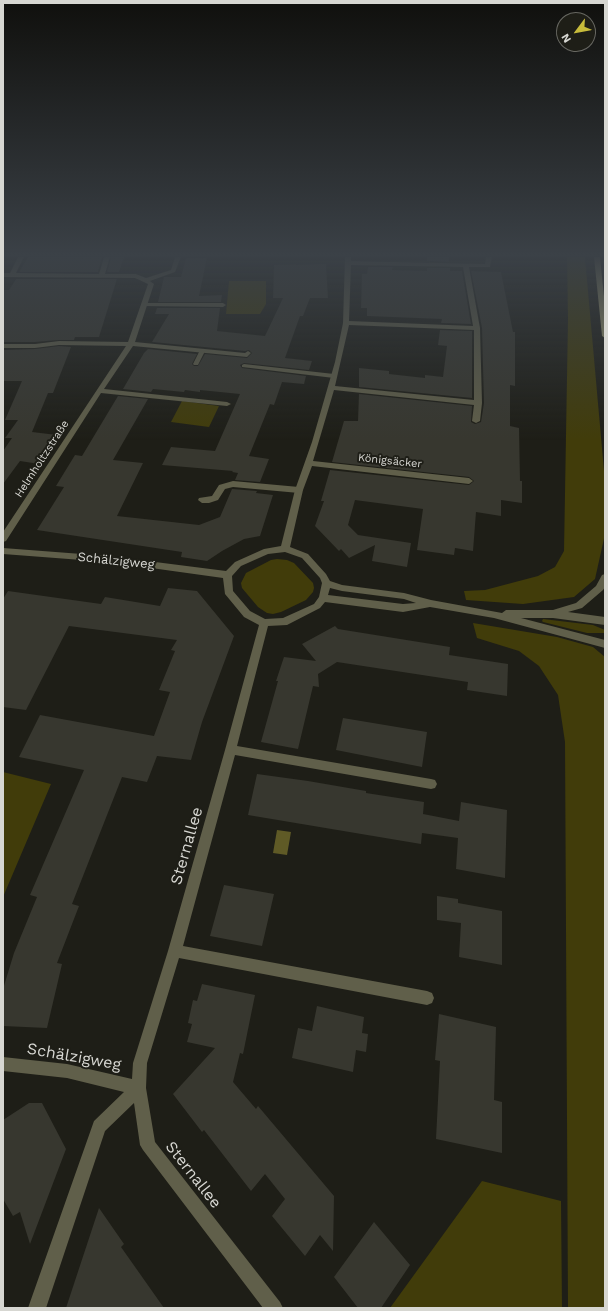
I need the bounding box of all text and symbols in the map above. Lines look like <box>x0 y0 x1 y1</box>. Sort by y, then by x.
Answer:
north arrow <box>556 12 596 52</box>
text: N <box>559 31 574 45</box>
street label: Helmholtzstraße <box>12 418 72 500</box>
street label: Königsäcker <box>357 451 423 471</box>
street label: Schälzigweg <box>77 549 155 573</box>
street label: Sternallee <box>167 805 207 887</box>
street label: Schälzigweg <box>26 1039 122 1075</box>
street label: Sternallee <box>161 1138 225 1212</box>

